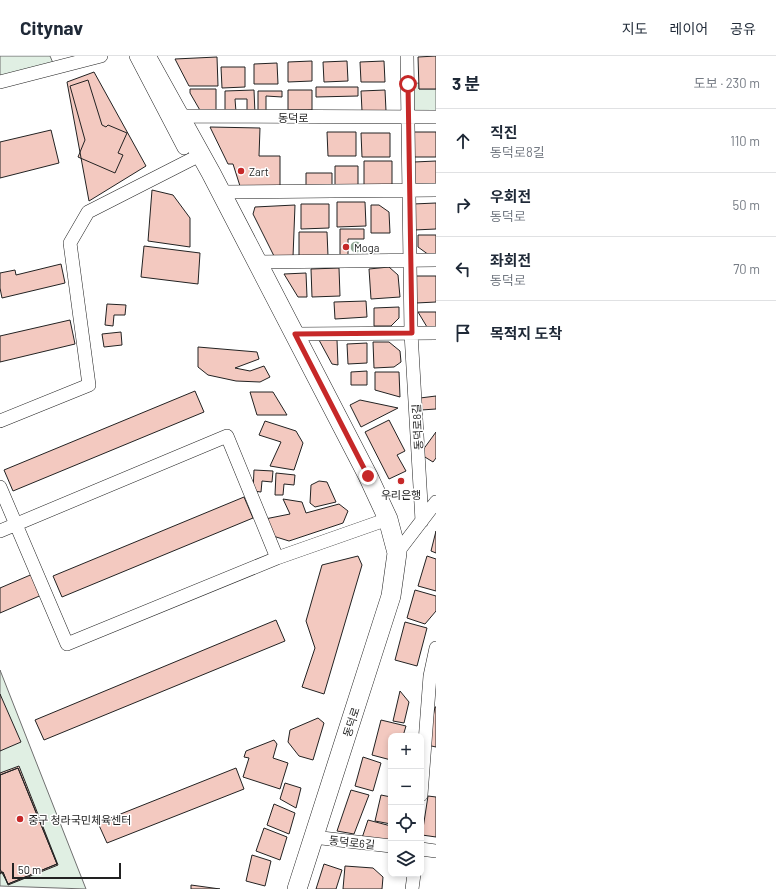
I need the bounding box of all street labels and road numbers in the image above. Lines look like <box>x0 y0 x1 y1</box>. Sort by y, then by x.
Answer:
street label: 동덕로 <box>278 111 308 124</box>
street label: 동덕로8길 <box>409 404 425 450</box>
street label: 동덕로 <box>340 706 362 738</box>
street label: 동덕로6길 <box>328 833 376 851</box>

